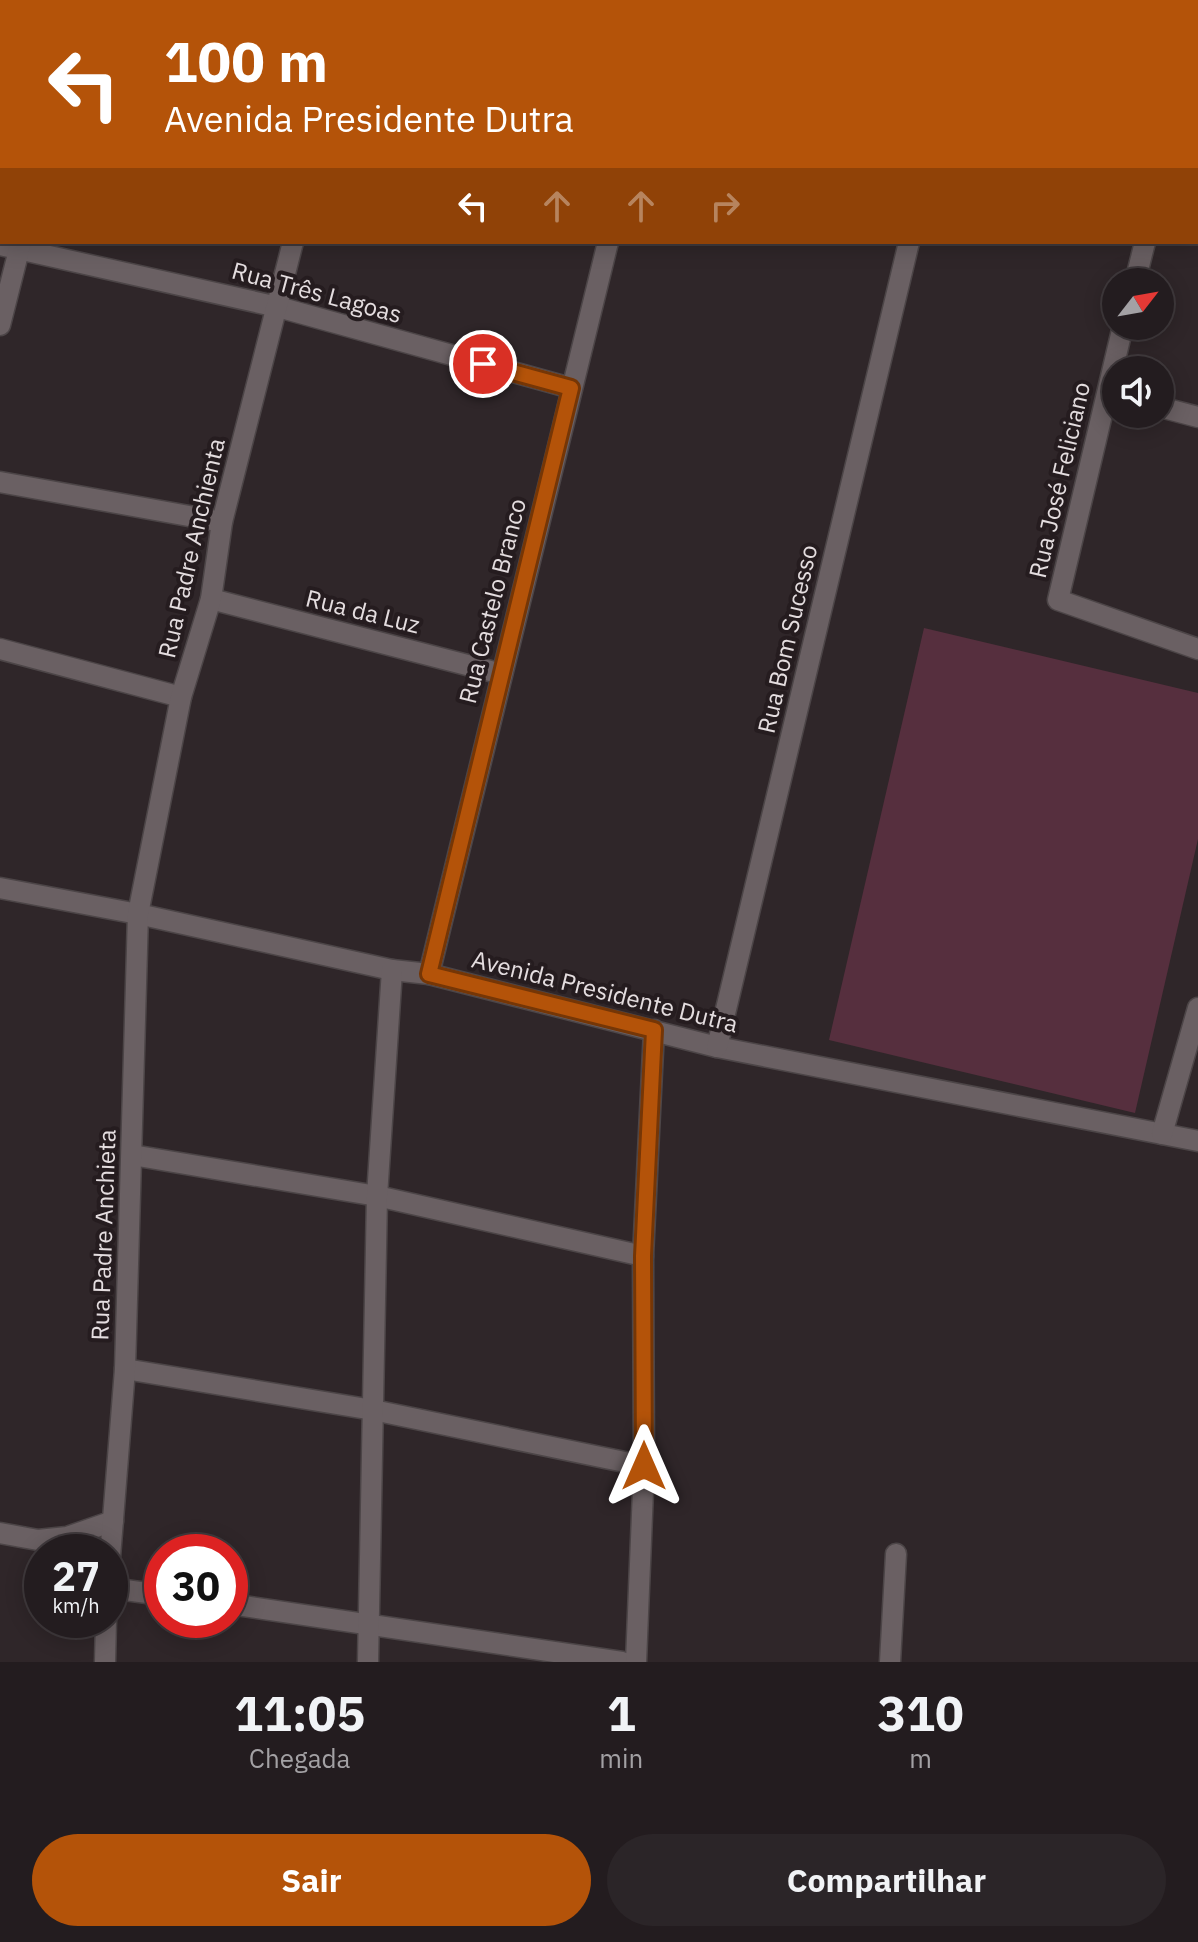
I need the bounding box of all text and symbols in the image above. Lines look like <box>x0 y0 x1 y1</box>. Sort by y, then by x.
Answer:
text: 100 m <box>164 25 328 97</box>
icon: left <box>32 32 136 136</box>
text: Avenida Presidente Dutra <box>164 95 574 142</box>
icon: left <box>451 184 495 228</box>
icon: ahead <box>535 184 579 228</box>
icon: ahead <box>619 184 663 228</box>
icon: right <box>703 184 747 228</box>
street label: Rua Três Lagoas <box>229 254 405 330</box>
north arrow <box>1102 268 1174 340</box>
map controls <box>1102 268 1174 428</box>
pin <box>449 330 517 398</box>
icon: arrive <box>461 342 505 386</box>
button: sound <box>1102 356 1174 428</box>
street label: Rua José Feliciano <box>1021 379 1097 581</box>
street label: Rua Padre Anchienta <box>150 435 232 661</box>
street label: Rua Castelo Branco <box>451 495 533 707</box>
street label: Rua Bom Sucesso <box>750 542 824 736</box>
street label: Rua da Luz <box>303 581 423 641</box>
street label: Avenida Presidente Dutra <box>469 942 742 1040</box>
street label: Rua Padre Anchieta <box>83 1129 123 1341</box>
position arrow <box>602 1424 686 1508</box>
speed limit sign: 30 <box>144 1534 248 1638</box>
text: 27 <box>52 1550 100 1602</box>
text: km/h <box>52 1592 100 1619</box>
text: 11:05 <box>234 1682 365 1744</box>
text: 1 <box>607 1682 636 1744</box>
text: 310 <box>877 1682 964 1744</box>
text: Chegada <box>249 1741 351 1775</box>
text: min <box>599 1741 643 1775</box>
text: m <box>909 1741 932 1775</box>
button: Sair <box>32 1834 591 1926</box>
button: Compartilhar <box>607 1834 1166 1926</box>

